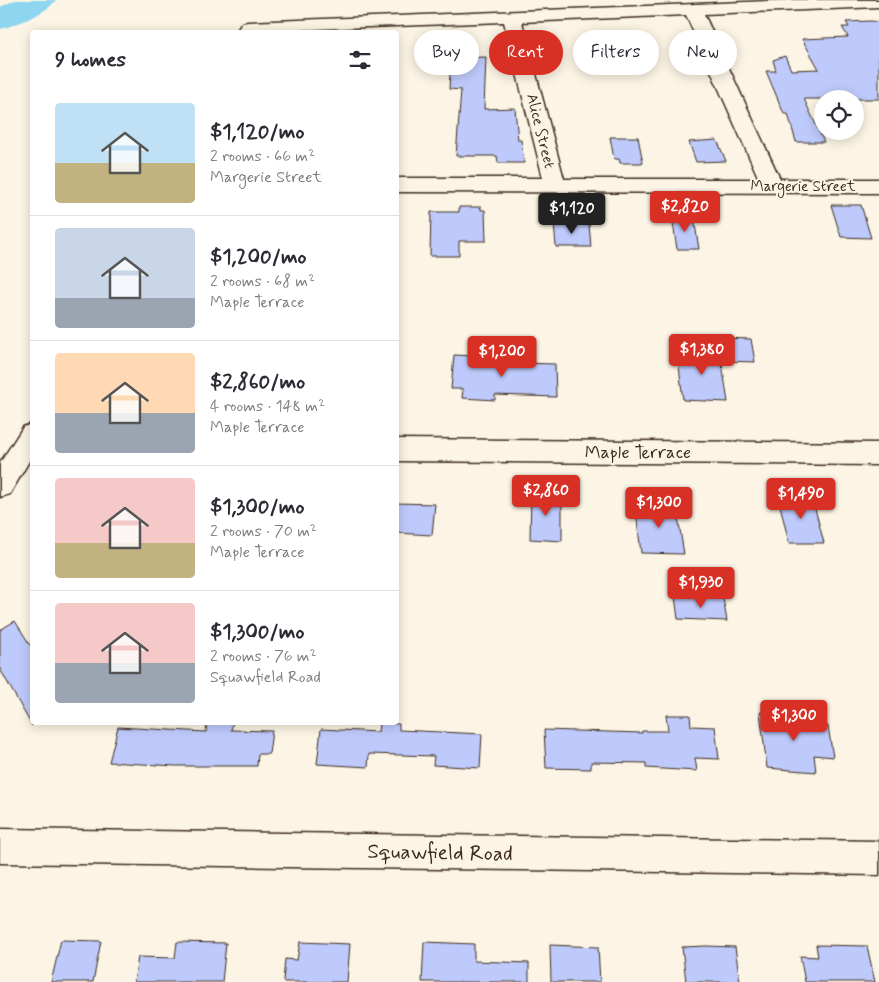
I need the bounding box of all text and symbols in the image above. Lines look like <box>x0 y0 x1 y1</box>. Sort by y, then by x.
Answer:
chip: Buy <box>414 30 479 75</box>
chip: Rent <box>489 30 563 75</box>
chip: Filters <box>573 30 659 75</box>
chip: New <box>669 30 737 75</box>
text: 9 homes <box>55 46 126 74</box>
icon: filters <box>346 46 374 74</box>
map controls <box>814 90 864 140</box>
button: locate <box>814 90 864 140</box>
street label: Alice Street <box>521 92 559 171</box>
text: $1,120/mo <box>210 118 304 146</box>
icon: home <box>95 123 155 183</box>
text: 2 rooms · 66 m² <box>210 146 315 167</box>
text: Margerie Street <box>210 167 322 188</box>
street label: Margerie Street <box>751 177 856 198</box>
pin: $2,820 <box>644 190 726 233</box>
pin: $1,120 <box>531 192 613 235</box>
text: $2,820 <box>661 196 709 217</box>
text: $1,120 <box>549 198 595 219</box>
text: $1,200/mo <box>210 243 307 271</box>
icon: home <box>95 248 155 308</box>
text: 2 rooms · 68 m² <box>210 271 315 292</box>
text: Maple Terrace <box>210 292 305 313</box>
pin: $1,380 <box>661 334 743 376</box>
pin: $1,200 <box>461 336 543 378</box>
text: $1,380 <box>680 339 724 360</box>
text: $1,200 <box>478 341 526 362</box>
text: $2,860/mo <box>210 368 305 396</box>
icon: home <box>95 373 155 433</box>
text: 4 rooms · 148 m² <box>210 396 325 417</box>
text: Maple Terrace <box>210 417 305 438</box>
street label: Maple Terrace <box>585 441 691 465</box>
pin: $2,860 <box>505 474 587 517</box>
pin: $1,490 <box>760 478 842 520</box>
text: $2,860 <box>523 480 569 501</box>
text: $1,490 <box>777 483 825 504</box>
pin: $1,300 <box>618 486 700 529</box>
text: $1,300 <box>636 492 682 513</box>
text: $1,300/mo <box>210 493 304 521</box>
icon: home <box>95 498 155 558</box>
text: 2 rooms · 70 m² <box>210 521 317 542</box>
text: Maple Terrace <box>210 542 305 563</box>
pin: $1,930 <box>660 566 742 609</box>
text: $1,930 <box>678 572 724 593</box>
text: $1,300/mo <box>210 618 304 646</box>
icon: home <box>95 623 155 683</box>
text: 2 rooms · 76 m² <box>210 646 317 667</box>
text: Squawfield Road <box>210 667 321 688</box>
pin: $1,300 <box>753 700 835 742</box>
text: $1,300 <box>771 705 817 726</box>
street label: Squawfield Road <box>367 838 513 868</box>

